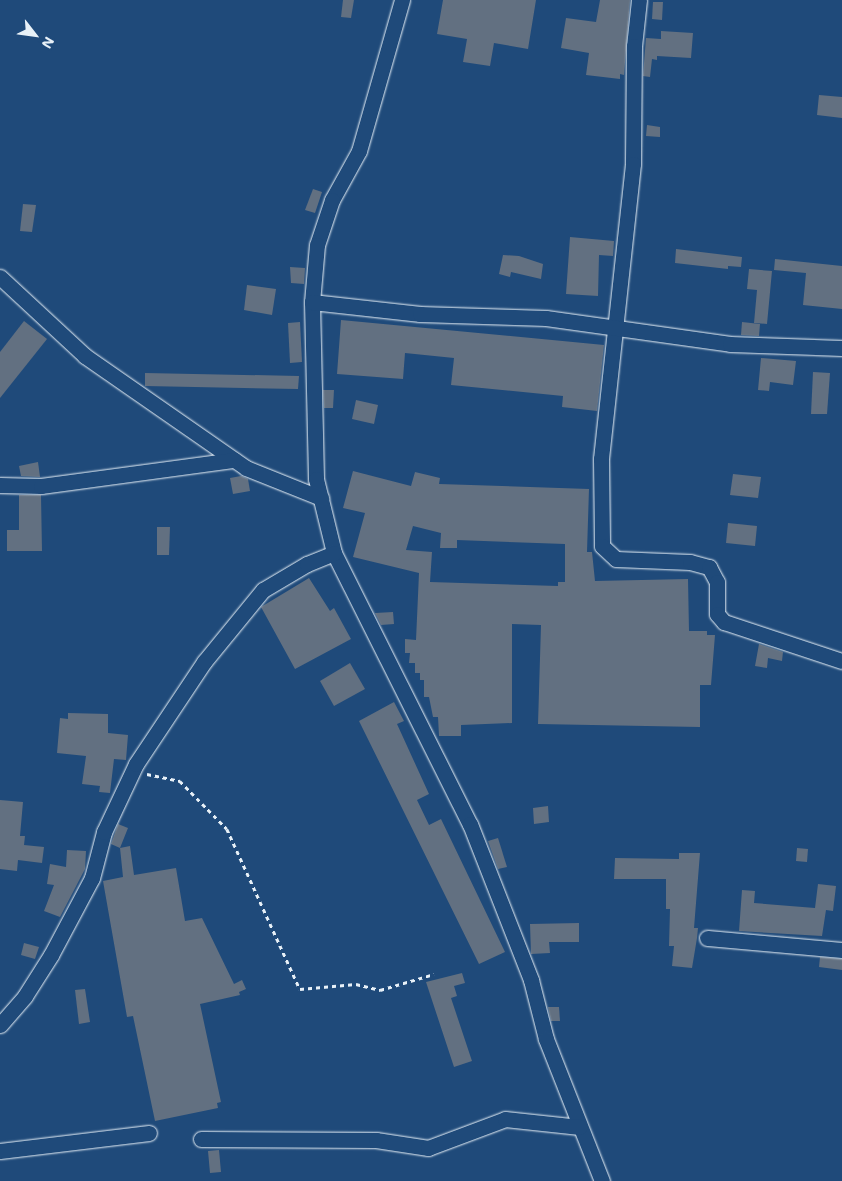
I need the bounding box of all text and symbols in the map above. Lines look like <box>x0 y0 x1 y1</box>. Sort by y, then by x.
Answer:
north arrow <box>10 10 60 60</box>
text: N <box>38 33 59 52</box>

